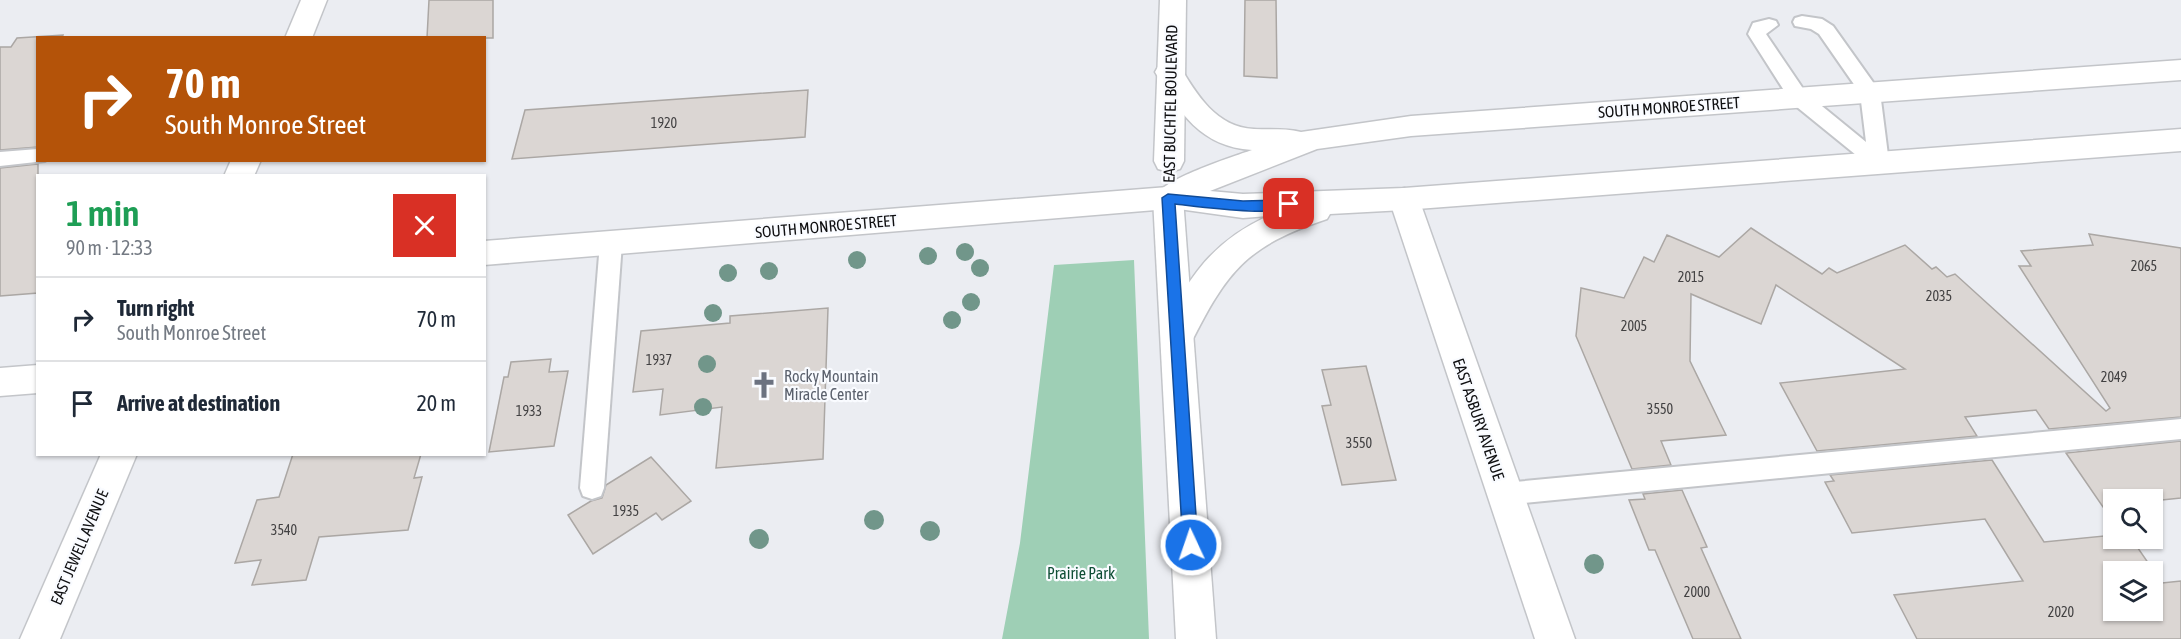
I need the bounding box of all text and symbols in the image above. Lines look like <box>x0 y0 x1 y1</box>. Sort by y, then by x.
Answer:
street label: EAST BUCHTEL BOULEVARD <box>1160 25 1180 183</box>
text: 70 m <box>165 59 240 107</box>
icon: right <box>66 60 144 138</box>
street label: SOUTH MONROE STREET <box>1597 93 1741 121</box>
text: South Monroe Street <box>165 109 366 140</box>
house number: 1920 <box>651 115 678 131</box>
pin <box>1263 178 1314 229</box>
icon: arrive <box>1272 187 1305 220</box>
text: 1 min <box>66 192 140 234</box>
button: close <box>393 194 456 257</box>
street label: SOUTH MONROE STREET <box>754 211 898 241</box>
text: 90 m · 12:33 <box>66 236 153 259</box>
house number: 2065 <box>2131 258 2157 274</box>
house number: 2015 <box>1678 269 1704 285</box>
house number: 2035 <box>1926 288 1952 304</box>
text: Turn right <box>117 295 194 321</box>
icon: right <box>66 303 99 336</box>
text: 70 m <box>416 306 456 332</box>
house number: 2005 <box>1621 318 1647 334</box>
text: South Monroe Street <box>117 321 266 344</box>
house number: 1937 <box>646 352 672 368</box>
street label: EAST ASBURY AVENUE <box>1450 356 1508 482</box>
place label: Rocky Mountain Miracle Center <box>784 367 878 403</box>
house number: 2049 <box>2101 369 2127 385</box>
church icon: Rocky Mountain Miracle Center <box>749 370 779 400</box>
icon: arrive <box>66 387 99 420</box>
text: Arrive at destination <box>117 390 280 416</box>
text: 20 m <box>416 390 456 416</box>
house number: 3550 <box>1647 401 1674 417</box>
house number: 1933 <box>516 403 542 419</box>
house number: 3550 <box>1346 435 1373 451</box>
street label: EAST JEWELL AVENUE <box>47 487 111 607</box>
map controls <box>2103 489 2163 621</box>
button: search <box>2103 489 2163 549</box>
house number: 1935 <box>613 503 639 519</box>
position arrow <box>1159 513 1223 577</box>
house number: 3540 <box>271 522 298 538</box>
button: layers <box>2103 561 2163 621</box>
park label: Prairie Park <box>1047 564 1115 582</box>
house number: 2000 <box>1684 584 1711 600</box>
house number: 2020 <box>2048 604 2075 620</box>

